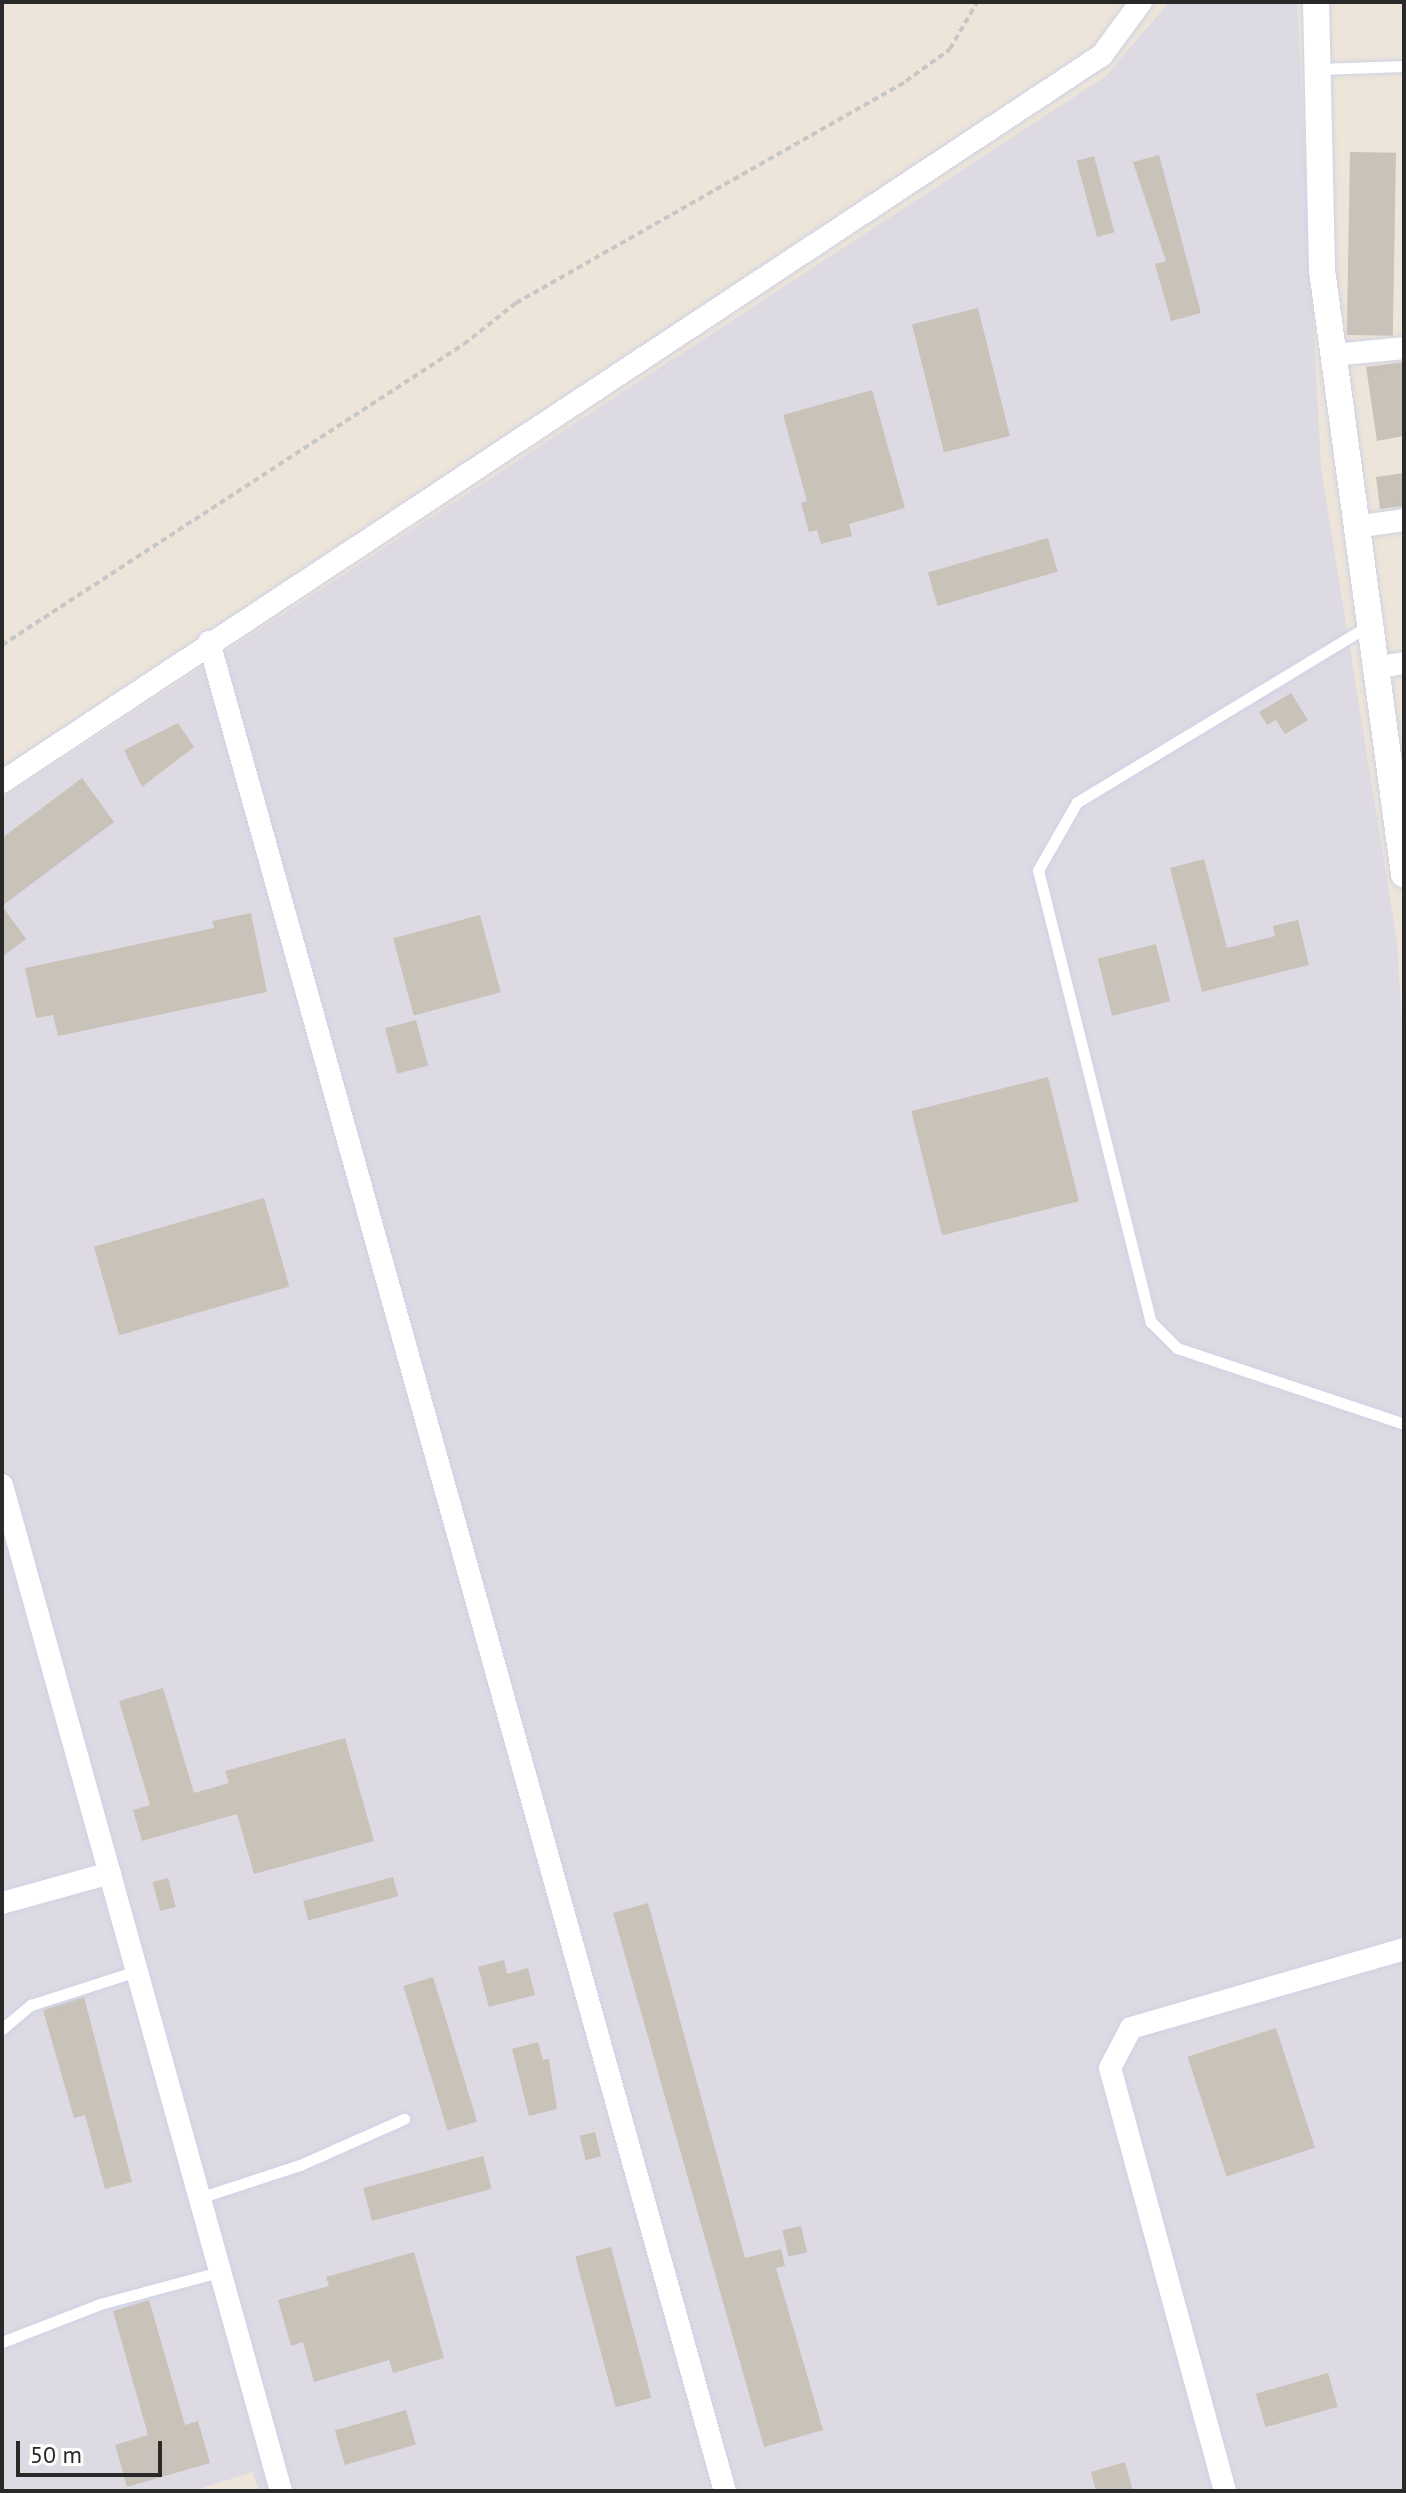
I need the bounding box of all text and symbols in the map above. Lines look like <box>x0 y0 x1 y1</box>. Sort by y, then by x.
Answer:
scale bar <box>20 2425 166 2475</box>
text: 50 m <box>30 2439 82 2470</box>

